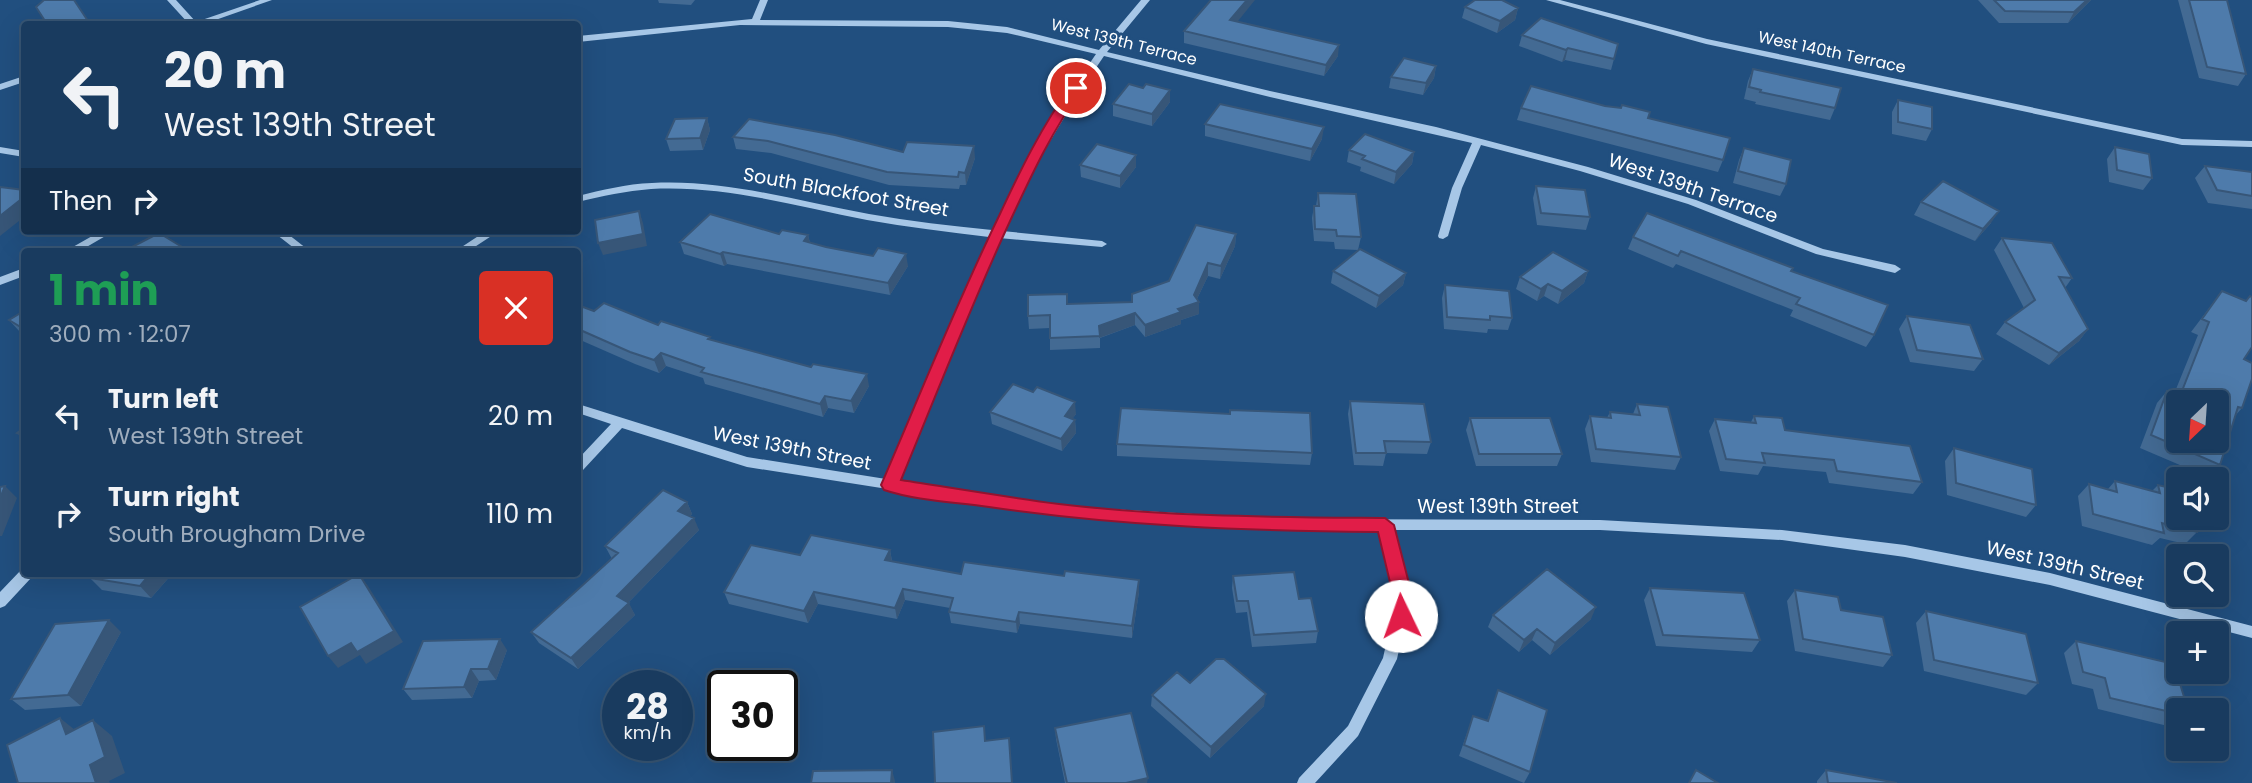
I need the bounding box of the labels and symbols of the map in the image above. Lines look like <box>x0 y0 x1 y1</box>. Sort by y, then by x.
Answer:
street label: West 139th Terrace <box>1048 13 1200 71</box>
street label: West 140th Terrace <box>1756 25 1908 79</box>
pin <box>1046 58 1106 118</box>
street label: West 139th Terrace <box>1604 146 1782 230</box>
street label: South Blackfoot Street <box>741 161 951 223</box>
north arrow <box>2166 390 2230 453</box>
street label: West 139th Street <box>710 419 874 477</box>
street label: West 139th Street <box>1417 493 1579 520</box>
street label: West 139th Street <box>1983 534 2147 596</box>
position arrow <box>1364 579 1438 653</box>
speed limit sign: 30 <box>707 670 798 761</box>

